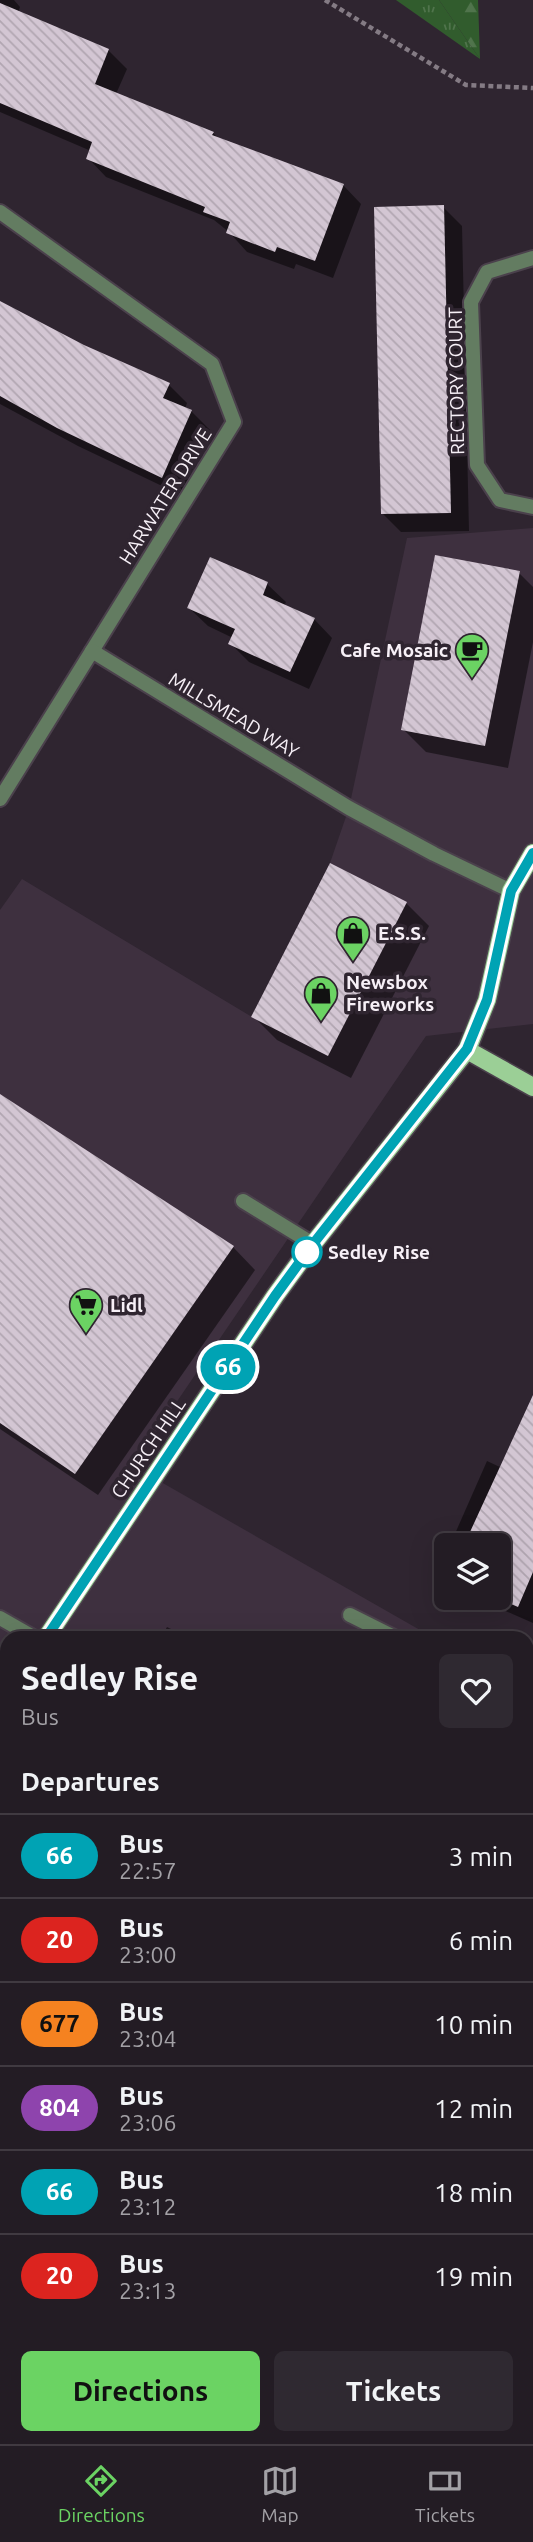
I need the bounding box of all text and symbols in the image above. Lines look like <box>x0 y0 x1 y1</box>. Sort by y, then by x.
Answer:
street label: RECTORY COURT <box>444 307 468 455</box>
street label: HARWATER DRIVE <box>114 424 216 568</box>
cafe icon: Cafe Mosaic <box>453 631 491 680</box>
place label: Cafe Mosaic <box>340 639 448 661</box>
street label: MILLSMEAD WAY <box>165 667 303 763</box>
shop icon: E.S.S. <box>334 914 372 963</box>
place label: E.S.S. <box>378 922 426 944</box>
place label: Newsbox Fireworks <box>346 971 434 1015</box>
shop icon: Newsbox Fireworks <box>302 974 340 1023</box>
marker: Sedley Rise <box>292 1237 322 1267</box>
place label: Sedley Rise <box>328 1241 430 1263</box>
supermarket icon: Lidl <box>67 1286 105 1335</box>
place label: Lidl <box>110 1294 143 1316</box>
line badge: 66 <box>196 1344 260 1390</box>
text: 66 <box>214 1353 242 1380</box>
street label: CHURCH HILL <box>106 1393 190 1502</box>
map controls <box>434 1533 511 1610</box>
button: layers <box>434 1533 511 1610</box>
button: heart <box>439 1654 513 1728</box>
text: Sedley Rise <box>21 1659 198 1696</box>
text: Bus <box>21 1704 59 1729</box>
text: Departures <box>21 1767 159 1796</box>
text: Bus <box>119 1829 164 1858</box>
text: 66 <box>46 1842 73 1869</box>
text: 3 min <box>449 1842 513 1871</box>
text: 22:57 <box>119 1858 177 1883</box>
text: Bus <box>119 1913 164 1942</box>
text: 20 <box>46 1926 73 1953</box>
text: 6 min <box>449 1926 513 1955</box>
text: 23:00 <box>119 1942 177 1967</box>
text: Bus <box>119 1997 164 2026</box>
text: 677 <box>39 2010 80 2037</box>
text: 10 min <box>434 2010 513 2039</box>
text: 23:04 <box>119 2026 177 2051</box>
text: Bus <box>119 2081 164 2110</box>
text: 804 <box>39 2094 80 2121</box>
text: 12 min <box>434 2094 513 2123</box>
text: 23:06 <box>119 2110 177 2135</box>
text: Bus <box>119 2165 164 2194</box>
text: 66 <box>46 2178 73 2205</box>
text: 18 min <box>434 2178 513 2207</box>
text: 23:12 <box>119 2194 177 2219</box>
text: Bus <box>119 2249 164 2278</box>
text: 20 <box>46 2262 73 2289</box>
text: 19 min <box>434 2262 513 2291</box>
text: 23:13 <box>119 2278 177 2303</box>
button: Directions <box>21 2351 260 2431</box>
button: Tickets <box>274 2351 513 2431</box>
tab: Directions <box>58 2462 145 2526</box>
tab: Map <box>261 2462 299 2526</box>
tab: Tickets <box>415 2462 475 2526</box>

